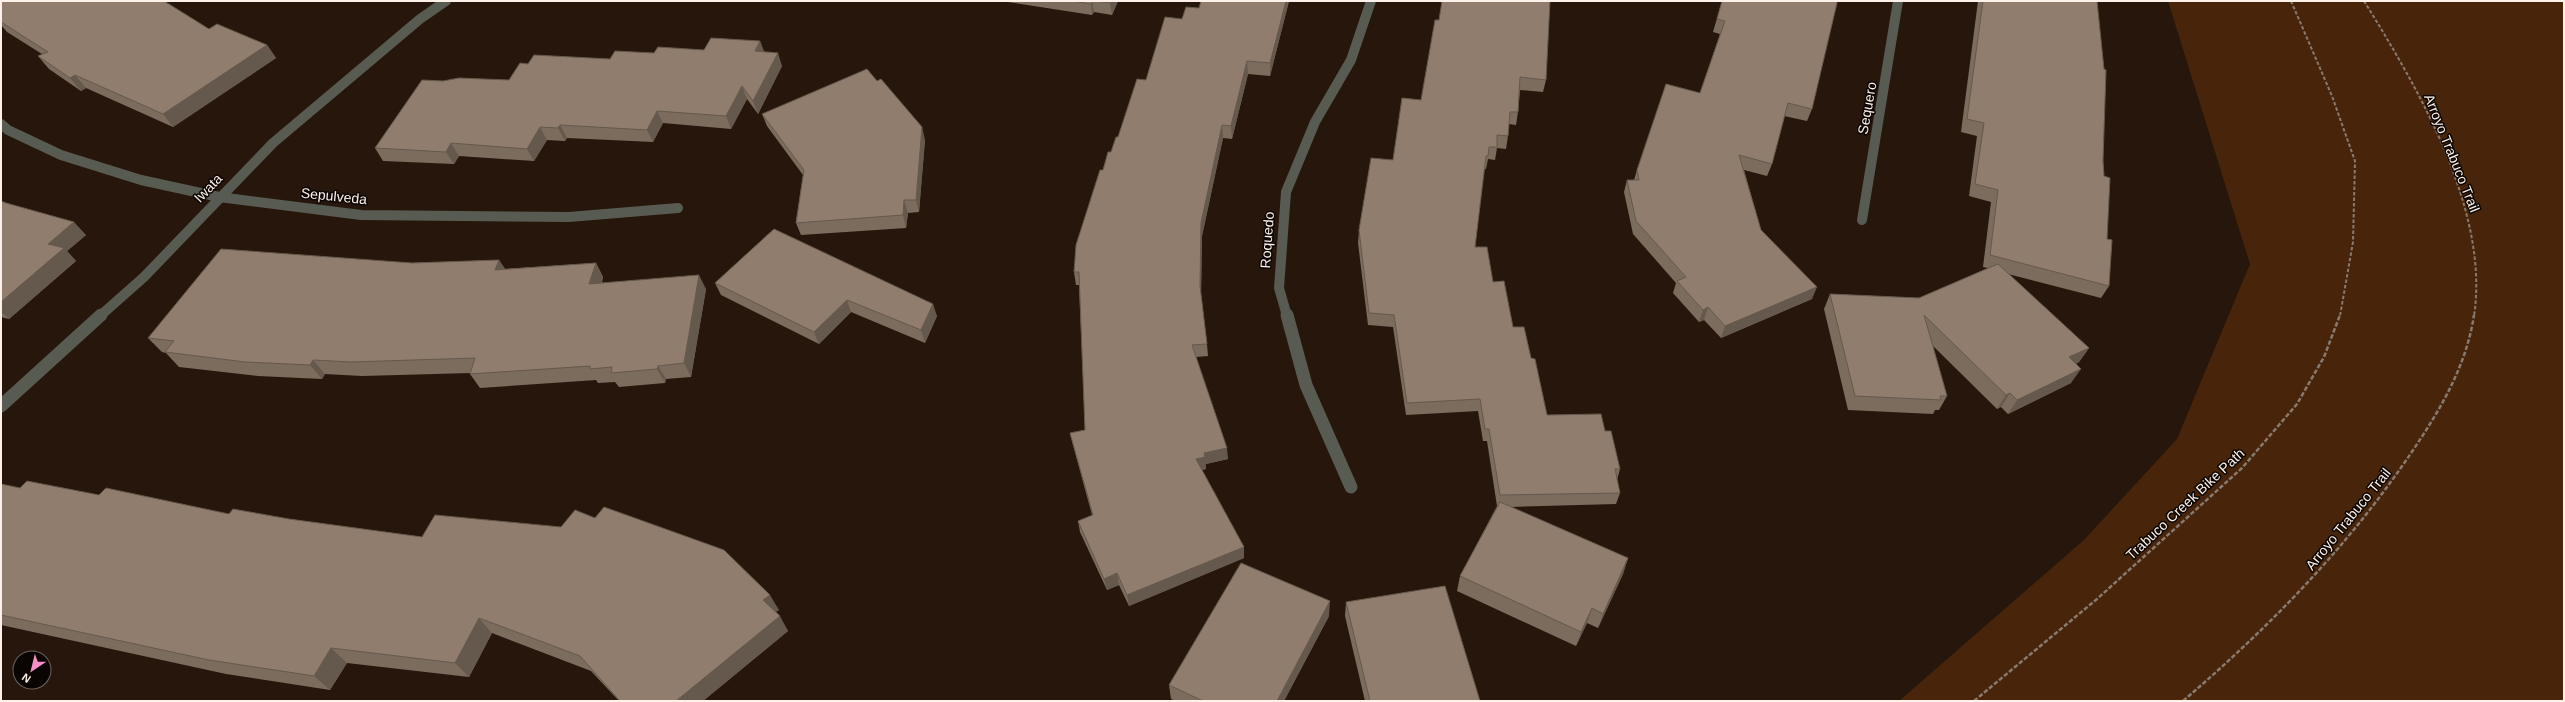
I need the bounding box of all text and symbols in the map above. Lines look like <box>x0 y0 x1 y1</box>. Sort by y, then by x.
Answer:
street label: Sequero <box>1855 80 1880 135</box>
street label: Arroyo Trabuco Trail <box>2421 92 2483 214</box>
street label: Iwata <box>191 170 226 206</box>
street label: Sepulveda <box>300 185 368 207</box>
street label: Roquedo <box>1257 211 1277 269</box>
street label: Trabuco Creek Bike Path <box>2123 445 2247 563</box>
street label: Arroyo Trabuco Trail <box>2302 465 2394 573</box>
north arrow <box>12 650 52 690</box>
text: N <box>20 671 33 685</box>

